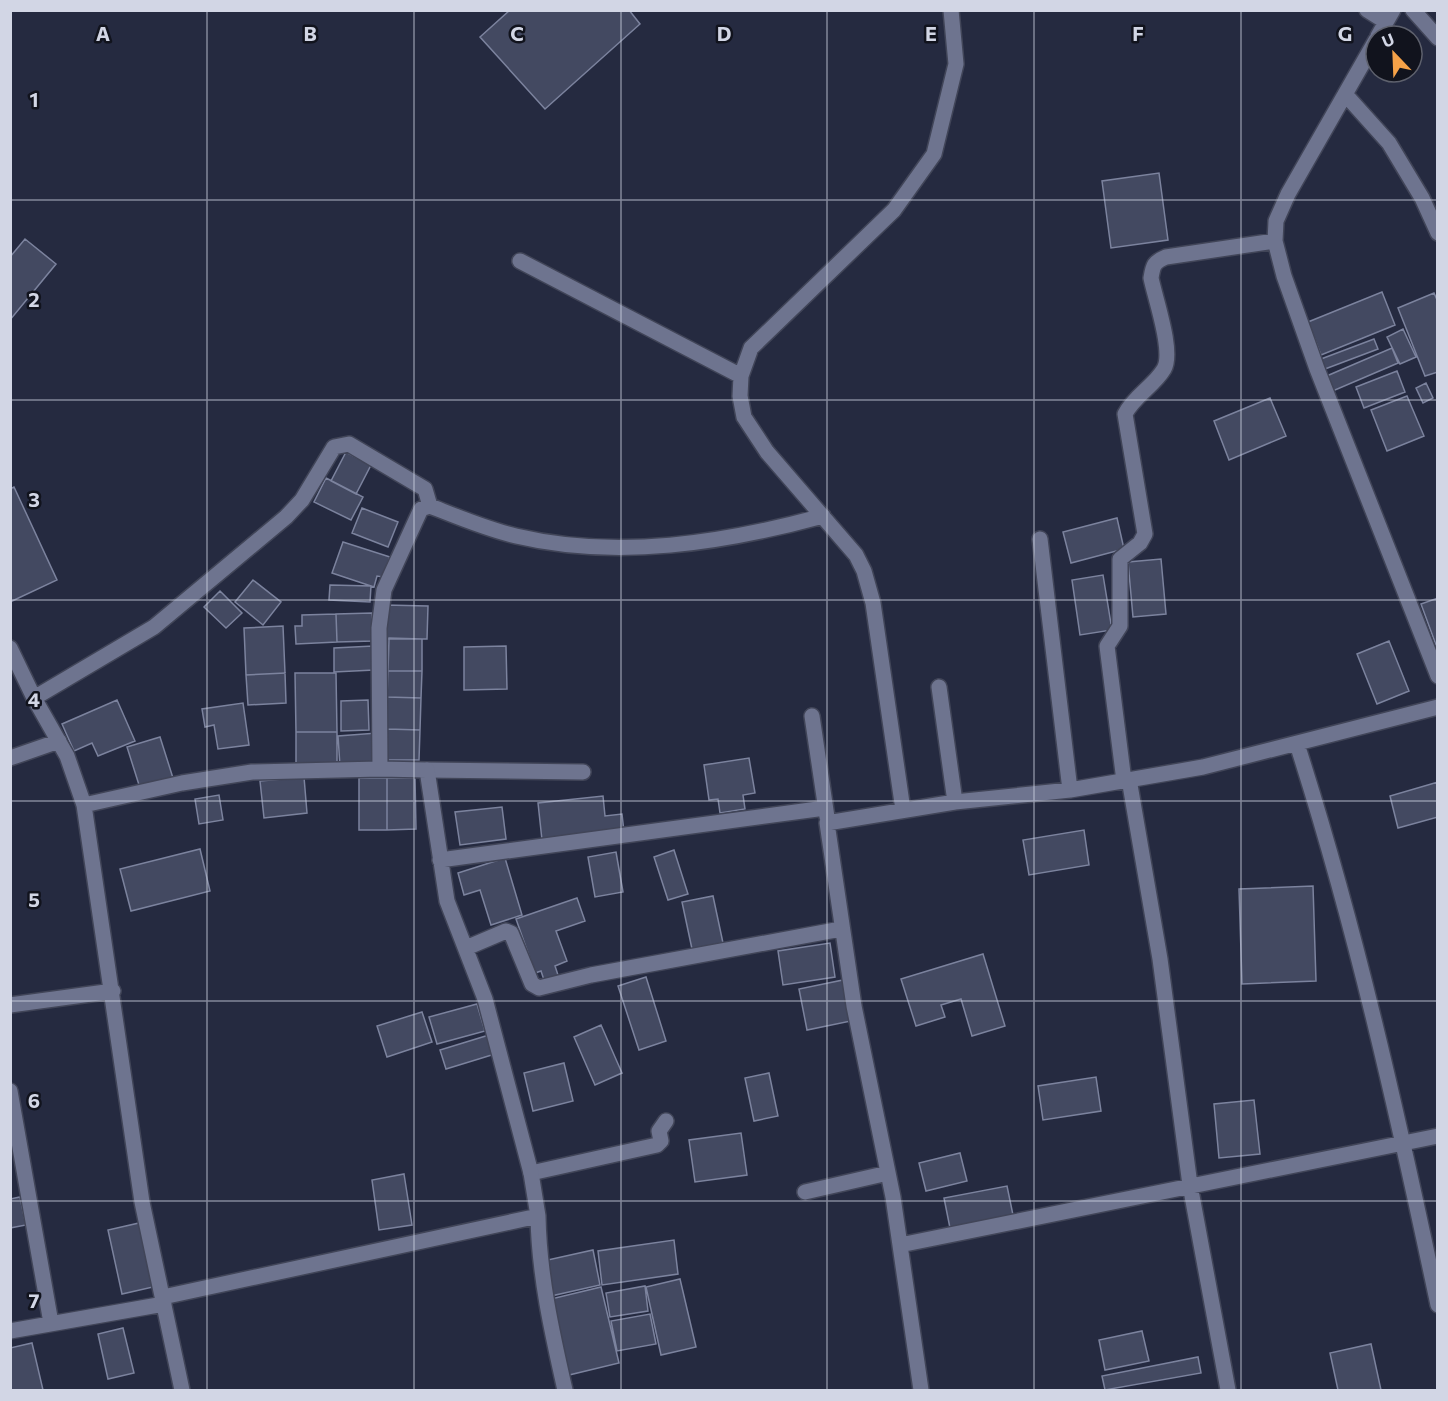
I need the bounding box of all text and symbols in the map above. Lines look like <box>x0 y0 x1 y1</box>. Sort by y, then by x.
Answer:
text: A <box>96 21 110 45</box>
text: B <box>303 21 317 45</box>
text: C <box>510 21 524 45</box>
text: D <box>717 21 731 45</box>
text: E <box>925 21 937 45</box>
text: F <box>1132 21 1144 45</box>
text: G <box>1338 21 1352 45</box>
north arrow <box>1364 24 1424 84</box>
text: U <box>1379 29 1397 51</box>
text: 1 <box>29 87 39 111</box>
text: 2 <box>28 287 40 311</box>
text: 3 <box>28 487 40 511</box>
text: 4 <box>28 687 40 711</box>
text: 5 <box>28 887 40 911</box>
text: 6 <box>28 1088 40 1112</box>
text: 7 <box>29 1288 40 1312</box>

